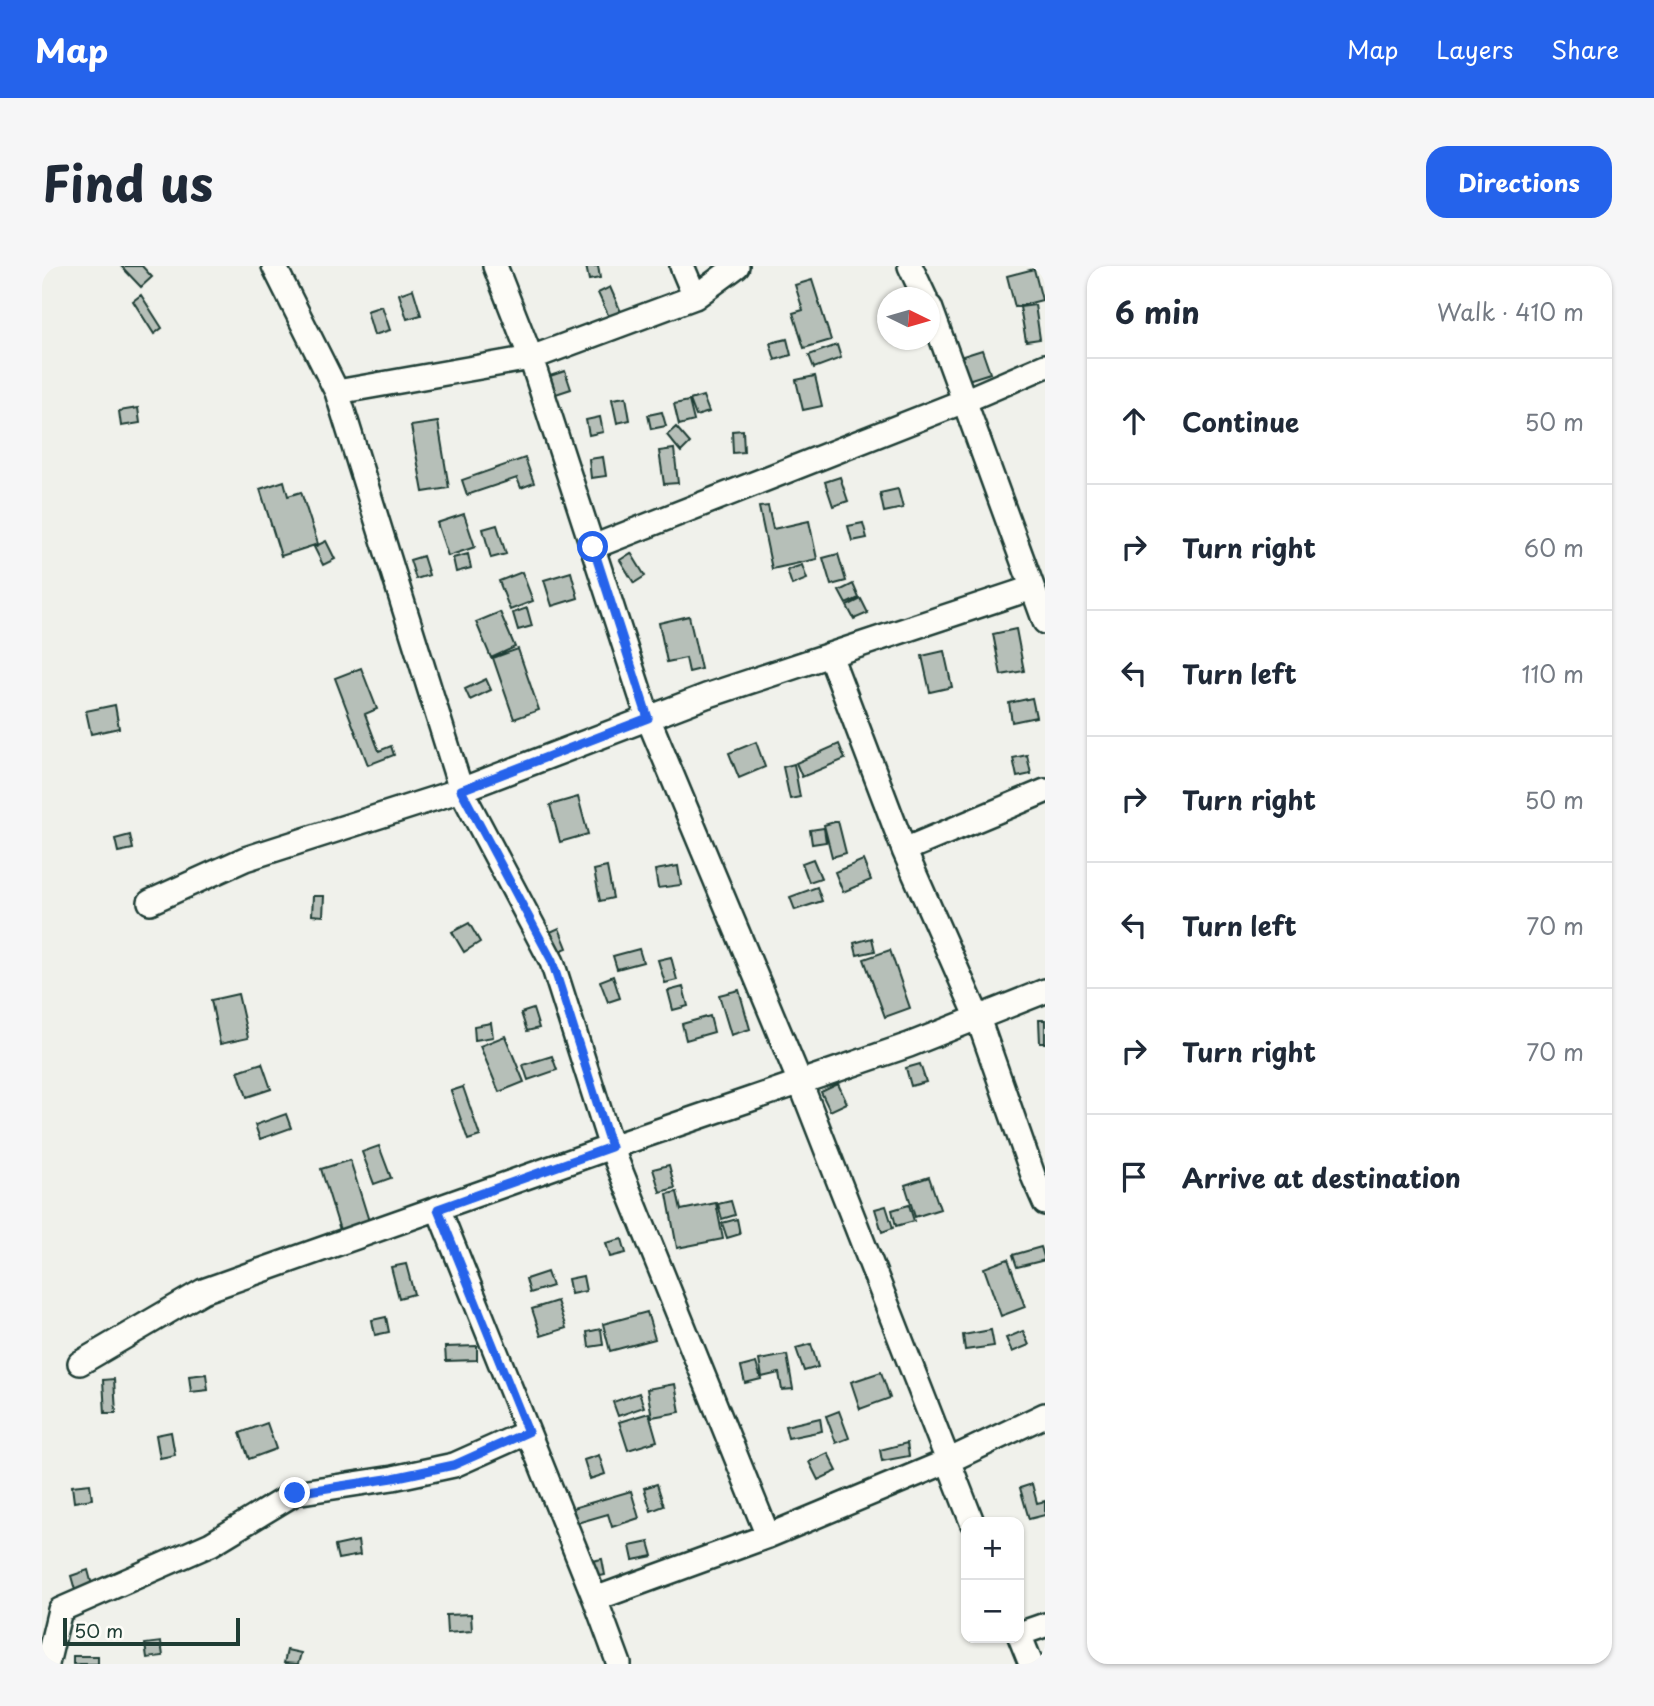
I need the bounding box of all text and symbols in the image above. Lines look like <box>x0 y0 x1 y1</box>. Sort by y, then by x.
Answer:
text: Map <box>35 24 108 74</box>
text: Map <box>1347 31 1398 67</box>
text: Layers <box>1436 31 1513 67</box>
text: Share <box>1551 31 1619 67</box>
text: Find us <box>42 145 213 219</box>
button: Directions <box>1426 146 1612 218</box>
north arrow <box>877 287 940 350</box>
text: 6 min <box>1115 289 1200 334</box>
text: Walk · 410 m <box>1437 294 1584 329</box>
icon: ahead <box>1115 402 1153 440</box>
text: Continue <box>1182 402 1299 441</box>
text: 50 m <box>1524 404 1584 439</box>
icon: right <box>1115 528 1153 566</box>
text: Turn right <box>1182 528 1316 567</box>
text: 60 m <box>1524 530 1584 565</box>
route start <box>577 531 608 562</box>
icon: left <box>1115 654 1153 692</box>
text: Turn left <box>1182 654 1297 693</box>
text: 110 m <box>1522 656 1584 691</box>
icon: right <box>1115 780 1153 818</box>
text: Turn right <box>1182 780 1316 819</box>
text: 50 m <box>1524 782 1584 817</box>
icon: left <box>1115 906 1153 944</box>
text: Turn left <box>1182 906 1297 945</box>
text: 70 m <box>1526 908 1584 943</box>
icon: right <box>1115 1032 1153 1070</box>
text: Turn right <box>1182 1032 1316 1071</box>
text: 70 m <box>1526 1034 1584 1069</box>
icon: arrive <box>1115 1158 1153 1196</box>
text: Arrive at destination <box>1182 1158 1461 1197</box>
route end <box>279 1477 310 1508</box>
map controls <box>961 1517 1024 1643</box>
button: + <box>961 1517 1024 1580</box>
button: − <box>961 1580 1024 1643</box>
scale bar <box>63 1615 240 1647</box>
text: 50 m <box>74 1616 123 1644</box>

